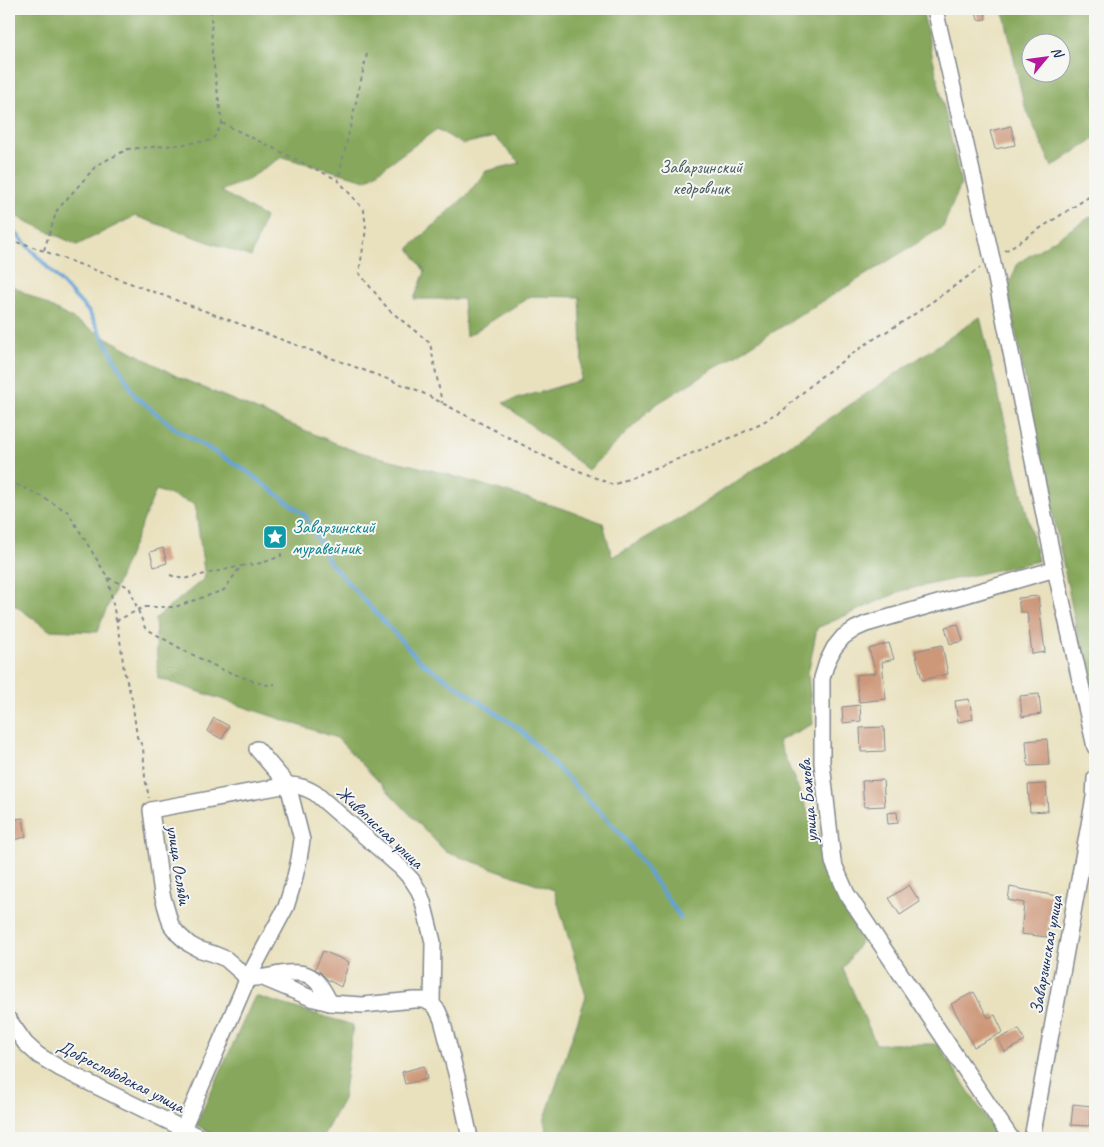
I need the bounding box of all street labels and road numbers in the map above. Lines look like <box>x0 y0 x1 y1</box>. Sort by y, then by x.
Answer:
street label: улица Бажова <box>793 757 823 844</box>
street label: Живописная улица <box>332 781 429 874</box>
street label: улица Осляби <box>162 823 196 907</box>
street label: Заварзинская улица <box>1025 892 1068 1016</box>
street label: Доброслободская улица <box>54 1034 190 1118</box>

